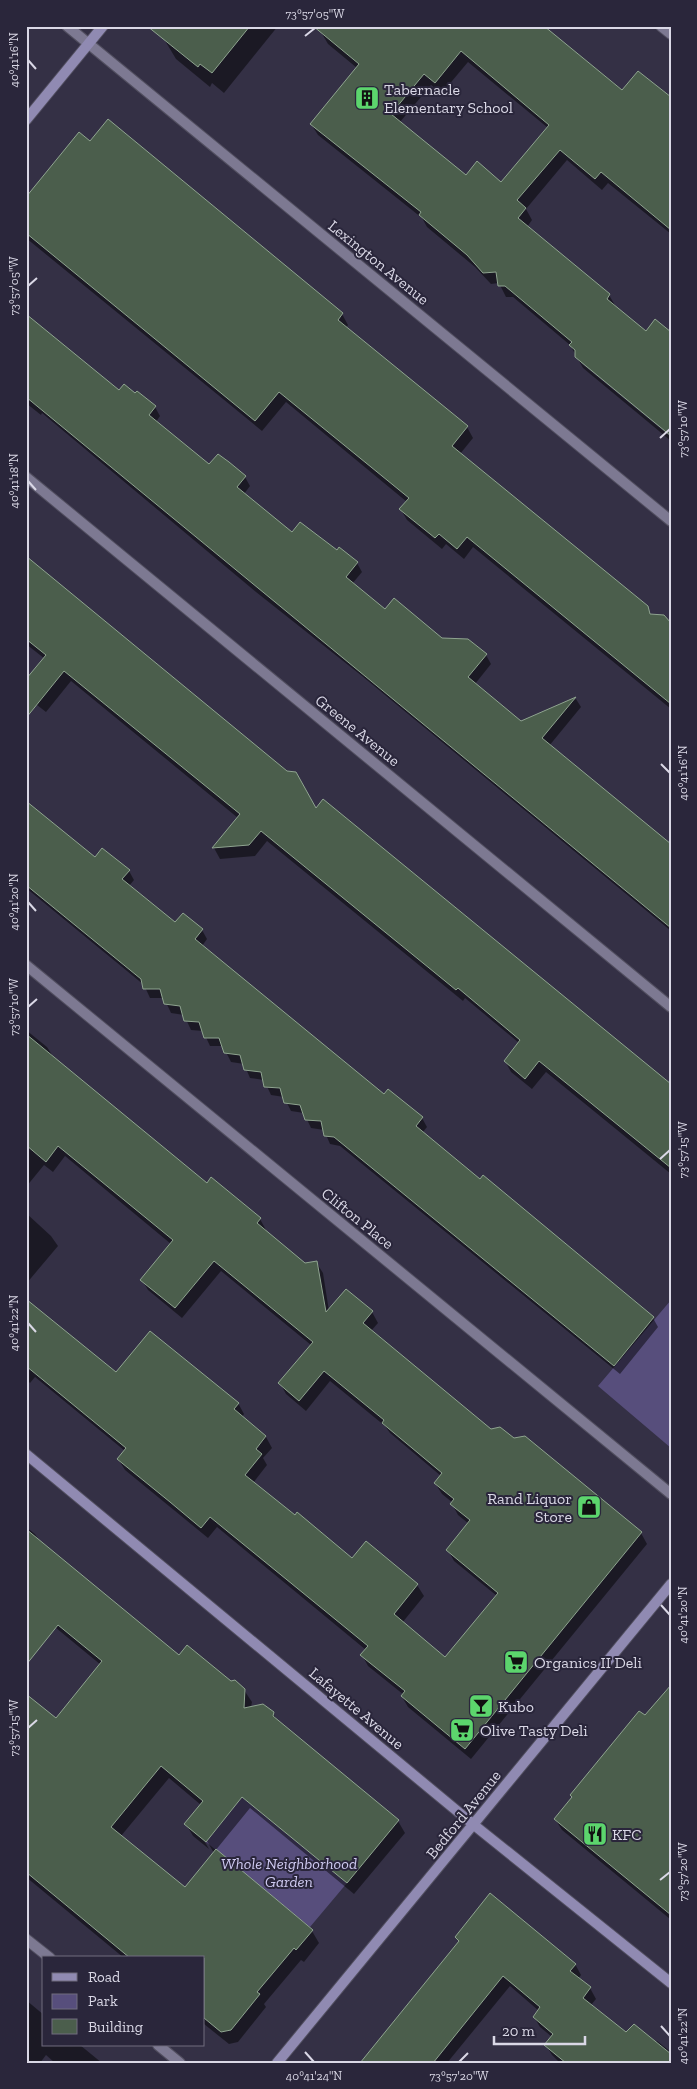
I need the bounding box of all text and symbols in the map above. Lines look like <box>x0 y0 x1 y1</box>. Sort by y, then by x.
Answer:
text: 73°57'05"W <box>285 7 345 21</box>
text: 40°41'16"N <box>7 32 21 88</box>
place label: Tabernacle Elementary School <box>384 80 513 117</box>
building icon: Tabernacle Elementary School <box>354 85 380 111</box>
street label: Lexington Avenue <box>325 216 433 309</box>
text: 73°57'05"W <box>7 256 21 316</box>
text: 73°57'10"W <box>676 399 690 458</box>
text: 40°41'18"N <box>7 453 21 509</box>
street label: Greene Avenue <box>312 690 404 770</box>
text: 40°41'16"N <box>676 745 690 801</box>
text: 40°41'20"N <box>7 873 21 931</box>
text: 73°57'10"W <box>7 977 21 1036</box>
text: 73°57'15"W <box>676 1121 690 1178</box>
street label: Clifton Place <box>318 1184 398 1253</box>
text: 40°41'22"N <box>7 1295 21 1351</box>
place label: Rand Liquor Store <box>487 1489 572 1526</box>
shop icon: Rand Liquor Store <box>576 1494 602 1520</box>
text: 40°41'20"N <box>676 1586 690 1644</box>
supermarket icon: Organics II Deli <box>503 1649 529 1675</box>
place label: Organics II Deli <box>534 1653 643 1672</box>
street label: Lafayette Avenue <box>306 1663 408 1753</box>
bar icon: Kubo <box>468 1693 494 1719</box>
place label: Kubo <box>498 1697 534 1716</box>
text: 73°57'15"W <box>7 1699 21 1756</box>
supermarket icon: Olive Tasty Deli <box>449 1717 475 1743</box>
place label: Olive Tasty Deli <box>480 1721 588 1740</box>
street label: Bedford Avenue <box>422 1766 505 1862</box>
restaurant icon: KFC <box>582 1821 608 1847</box>
place label: KFC <box>612 1825 642 1844</box>
text: 73°57'20"W <box>676 1842 690 1902</box>
park label: Whole Neighborhood Garden <box>221 1854 357 1891</box>
legend <box>42 1956 205 2046</box>
text: Road <box>88 1968 121 1986</box>
text: Park <box>88 1992 118 2010</box>
text: 40°41'22"N <box>676 2008 690 2064</box>
scale bar <box>494 2014 586 2046</box>
text: Building <box>88 2018 143 2036</box>
text: 20 m <box>502 2022 535 2040</box>
text: 40°41'24"N <box>286 2069 342 2083</box>
text: 73°57'20"W <box>429 2069 489 2083</box>

